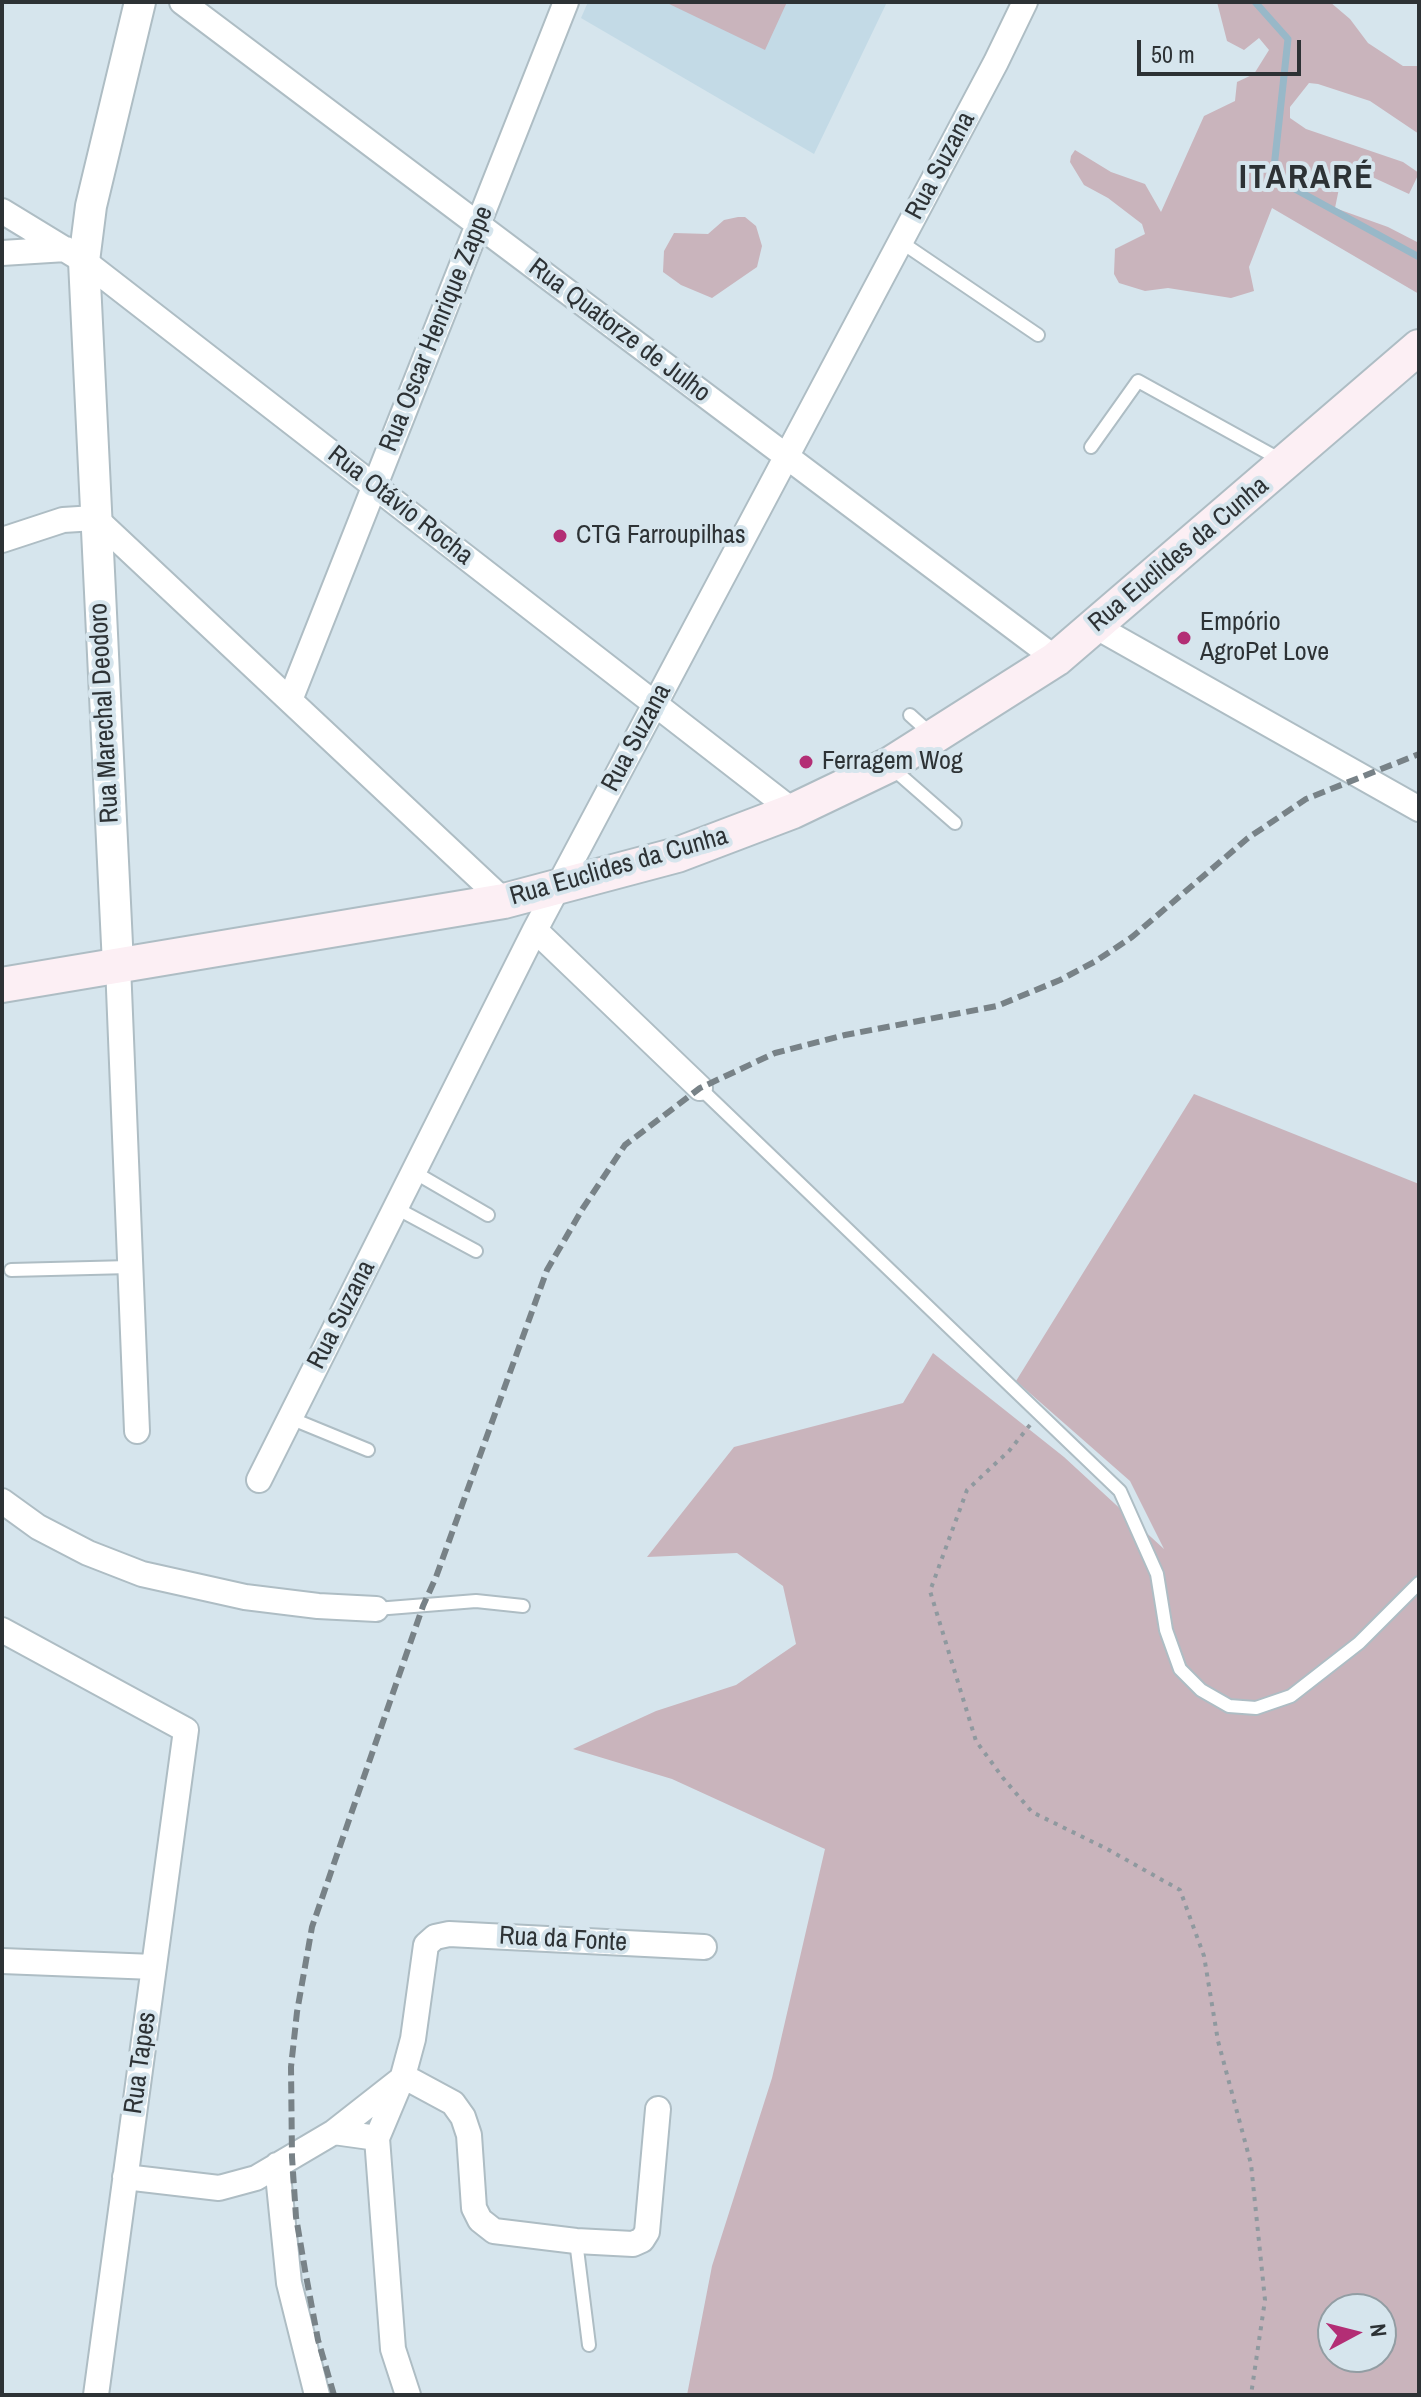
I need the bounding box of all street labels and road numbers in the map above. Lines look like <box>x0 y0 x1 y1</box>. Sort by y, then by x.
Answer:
street label: Rua Suzana <box>900 107 982 225</box>
street label: Rua Oscar Henrique Zappe <box>373 202 501 456</box>
street label: Rua Quatorze de Julho <box>522 253 716 409</box>
street label: Rua Otávio Rocha <box>321 440 479 572</box>
street label: Rua Euclides da Cunha <box>1083 471 1275 639</box>
street label: Rua Marechal Deodoro <box>84 602 126 824</box>
street label: Rua Suzana <box>596 679 678 797</box>
street label: Rua Euclides da Cunha <box>506 821 732 913</box>
street label: Rua Suzana <box>301 1256 383 1374</box>
street label: Rua da Fonte <box>498 1921 628 1959</box>
street label: Rua Tapes <box>118 2010 164 2116</box>

